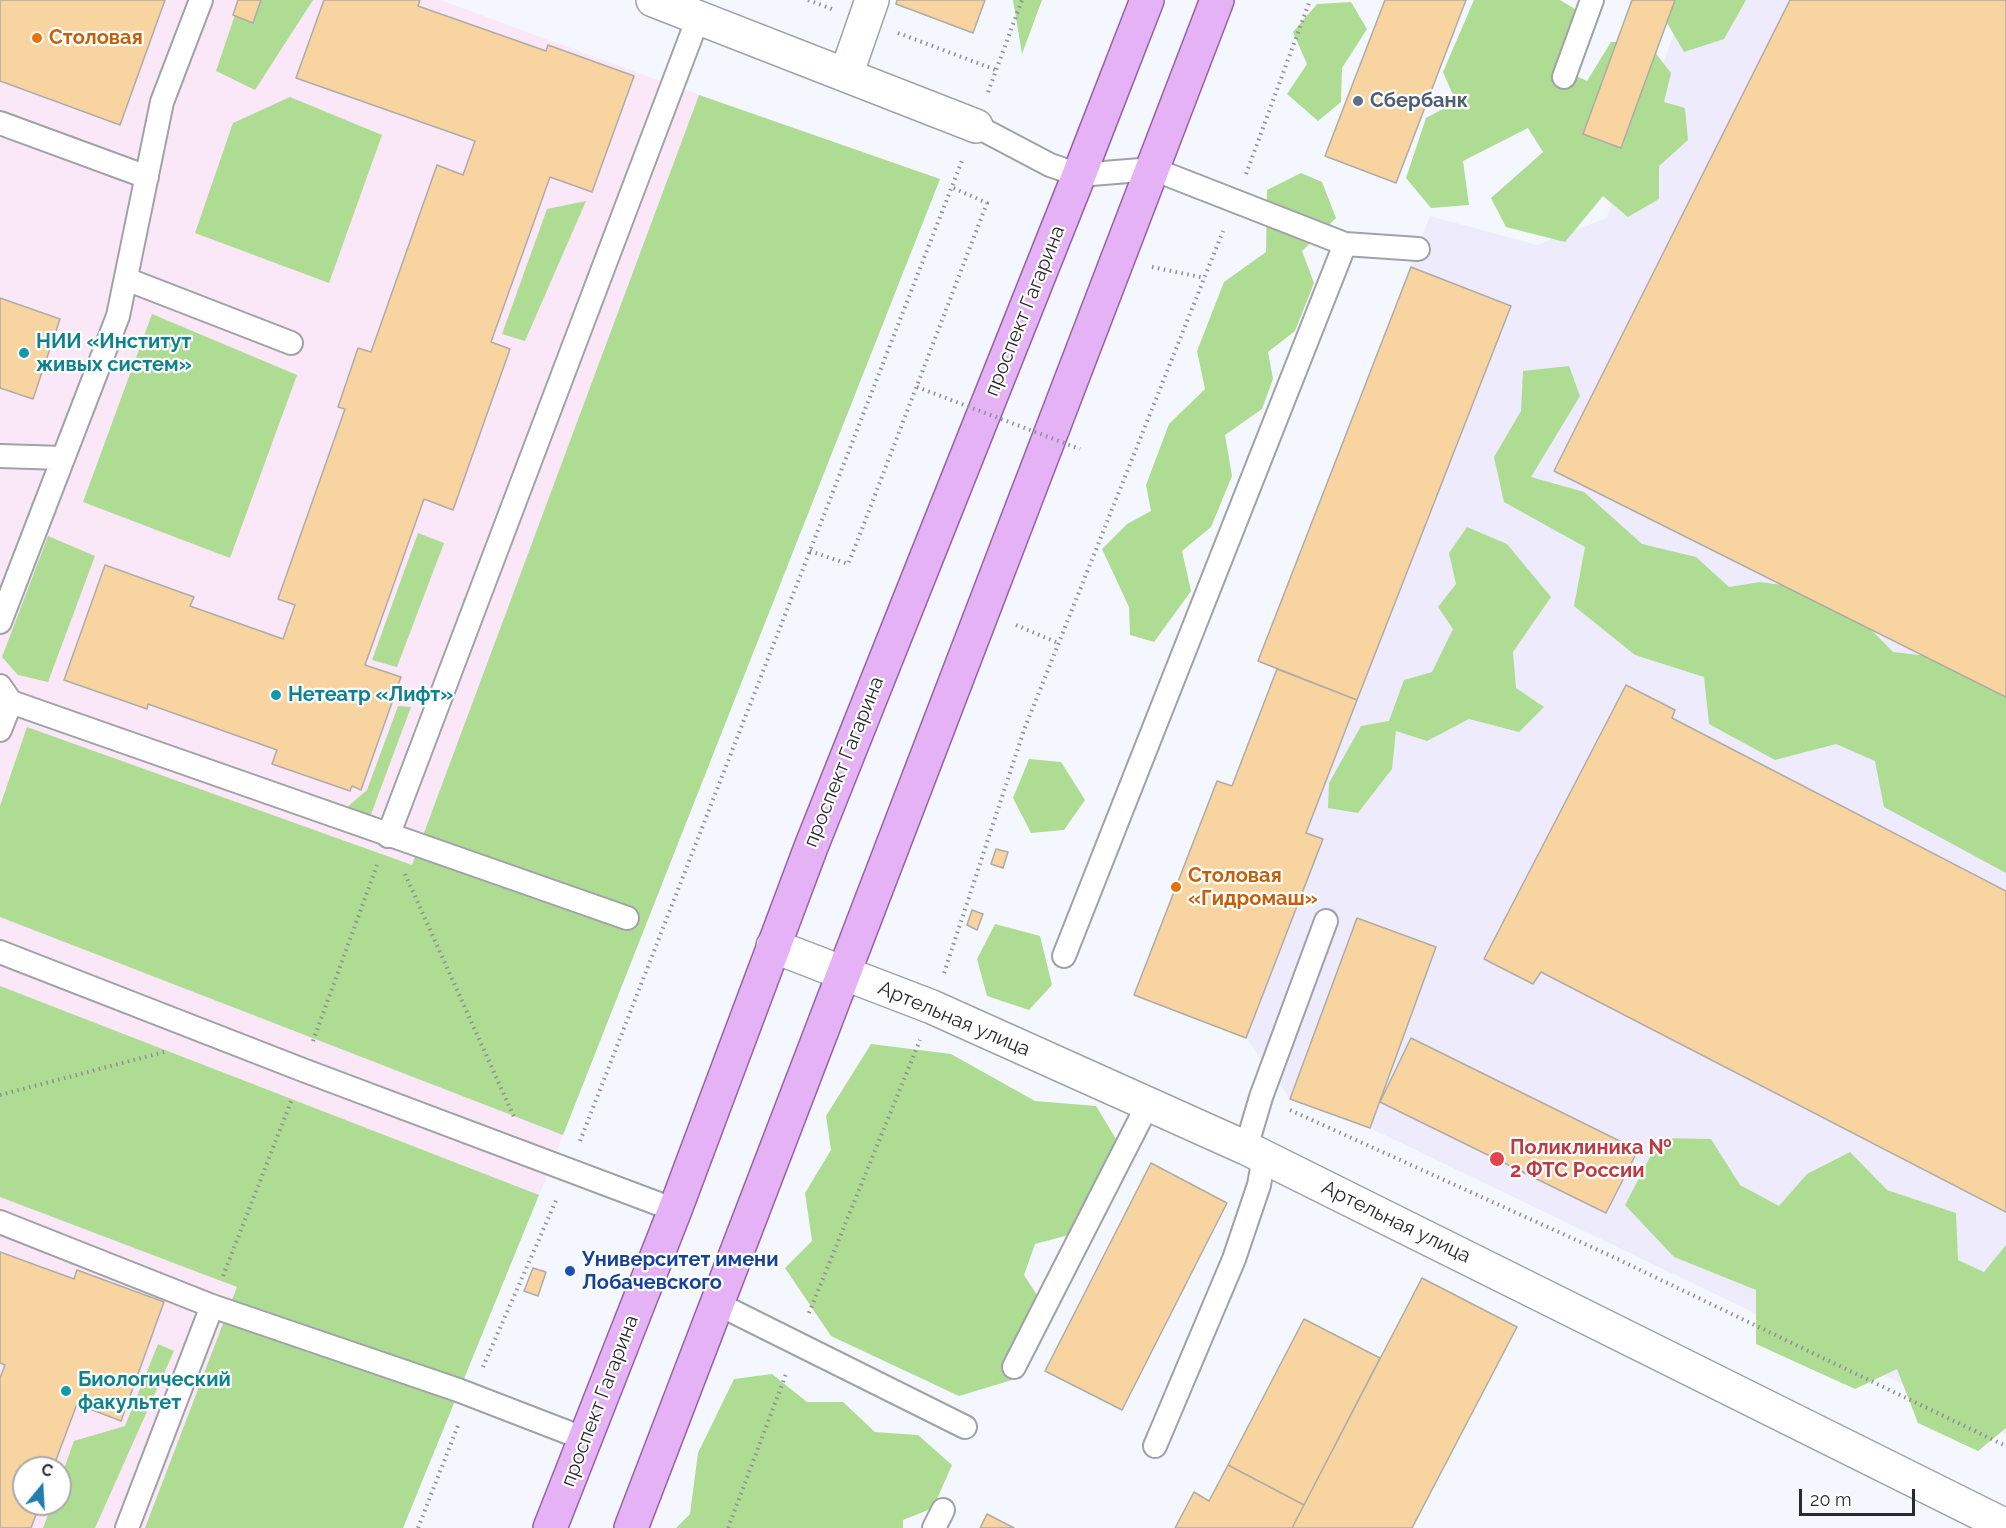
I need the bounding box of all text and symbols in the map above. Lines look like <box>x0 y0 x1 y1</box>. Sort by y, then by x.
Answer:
place label: Столовая <box>49 26 143 50</box>
marker: Столовая <box>30 31 44 45</box>
place label: Сбербанк <box>1370 89 1468 113</box>
marker: Сбербанк <box>1351 94 1365 108</box>
street label: проспект Гагарина <box>980 222 1070 400</box>
place label: НИИ «Институт живых систем» <box>36 330 192 377</box>
marker: НИИ «Институт живых систем» <box>17 346 31 360</box>
street label: проспект Гагарина <box>799 673 889 851</box>
place label: Нетеатр «Лифт» <box>288 683 453 707</box>
marker: Нетеатр «Лифт» <box>269 688 283 702</box>
place label: Столовая «Гидромаш» <box>1188 864 1318 911</box>
marker: Столовая «Гидромаш» <box>1169 880 1183 894</box>
street label: Артельная улица <box>874 976 1034 1062</box>
place label: Поликлиника № 2 ФТС России <box>1510 1136 1671 1183</box>
marker: Поликлиника № 2 ФТС России <box>1488 1150 1506 1168</box>
street label: Артельная улица <box>1318 1176 1474 1268</box>
place label: Университет имени Лобачевского <box>582 1248 778 1295</box>
marker: Университет имени Лобачевского <box>563 1264 577 1278</box>
street label: проспект Гагарина <box>556 1312 644 1490</box>
place label: Биологический факультет <box>78 1368 231 1415</box>
marker: Биологический факультет <box>59 1384 73 1398</box>
north arrow <box>12 1456 72 1516</box>
text: С <box>39 1460 55 1481</box>
scale bar <box>1802 1477 1918 1515</box>
text: 20 m <box>1810 1489 1852 1510</box>

